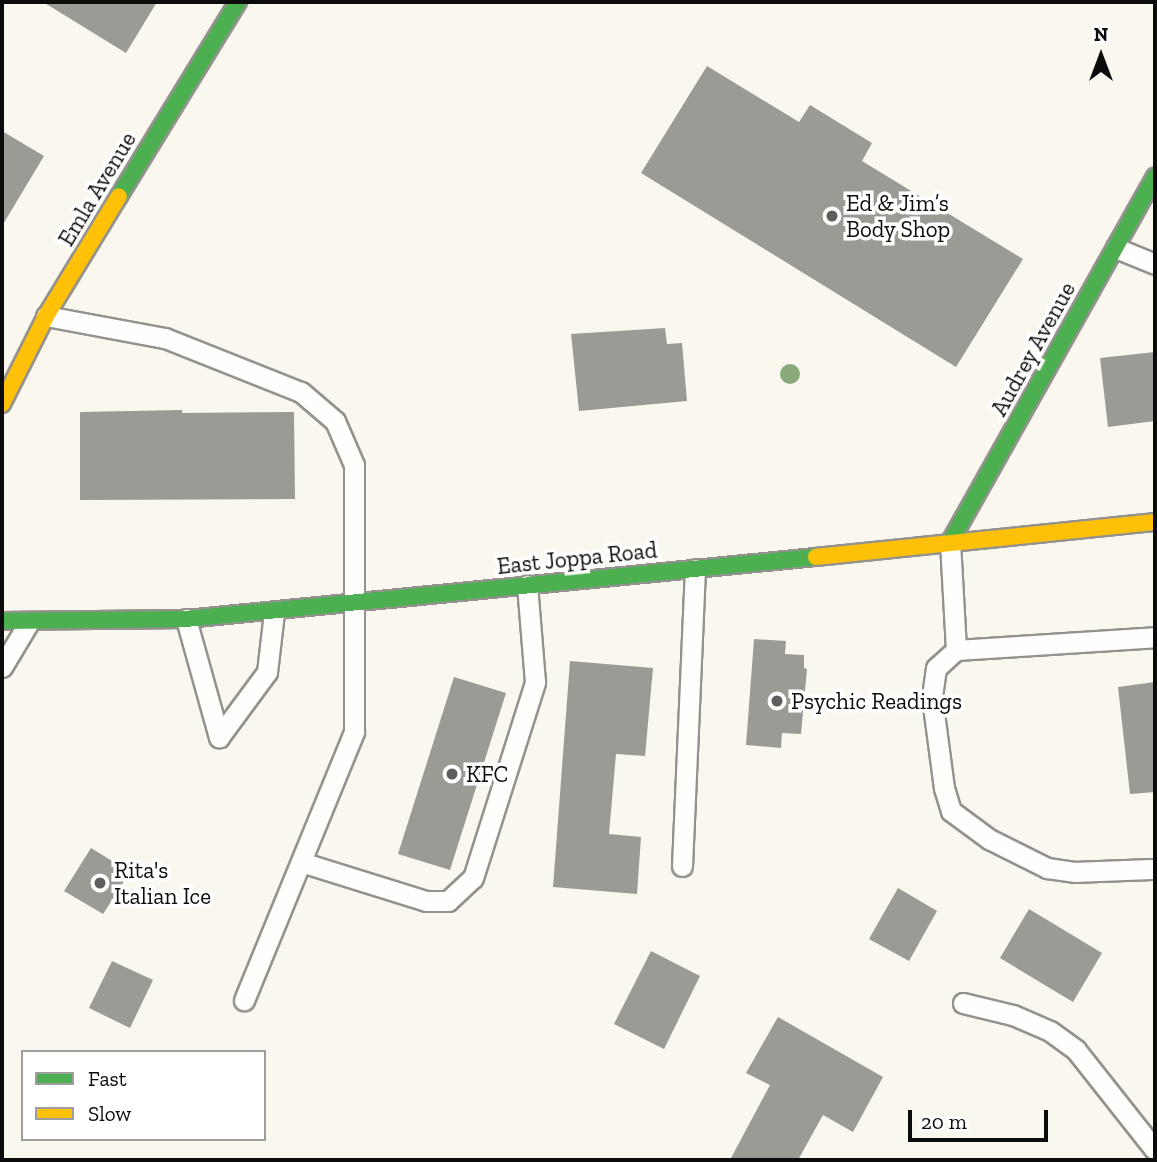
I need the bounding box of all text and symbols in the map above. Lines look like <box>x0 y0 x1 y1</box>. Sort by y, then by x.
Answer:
north arrow <box>1066 21 1136 91</box>
text: N <box>1094 23 1108 46</box>
street label: Emla Avenue <box>52 127 142 251</box>
place label: Ed & Jim’s Body Shop <box>846 189 951 243</box>
marker: Ed & Jim’s Body Shop <box>824 208 840 224</box>
street label: Audrey Avenue <box>985 277 1081 421</box>
street label: East Joppa Road <box>495 536 659 580</box>
place label: Psychic Readings <box>791 687 962 715</box>
marker: Psychic Readings <box>769 693 785 709</box>
place label: KFC <box>466 760 508 788</box>
marker: KFC <box>444 766 460 782</box>
place label: Rita's Italian Ice <box>114 856 211 910</box>
marker: Rita's Italian Ice <box>92 875 108 891</box>
legend <box>21 1050 266 1141</box>
text: Fast <box>88 1066 127 1091</box>
scale bar <box>912 1096 1052 1140</box>
text: Slow <box>88 1101 131 1126</box>
text: 20 m <box>921 1109 967 1134</box>

